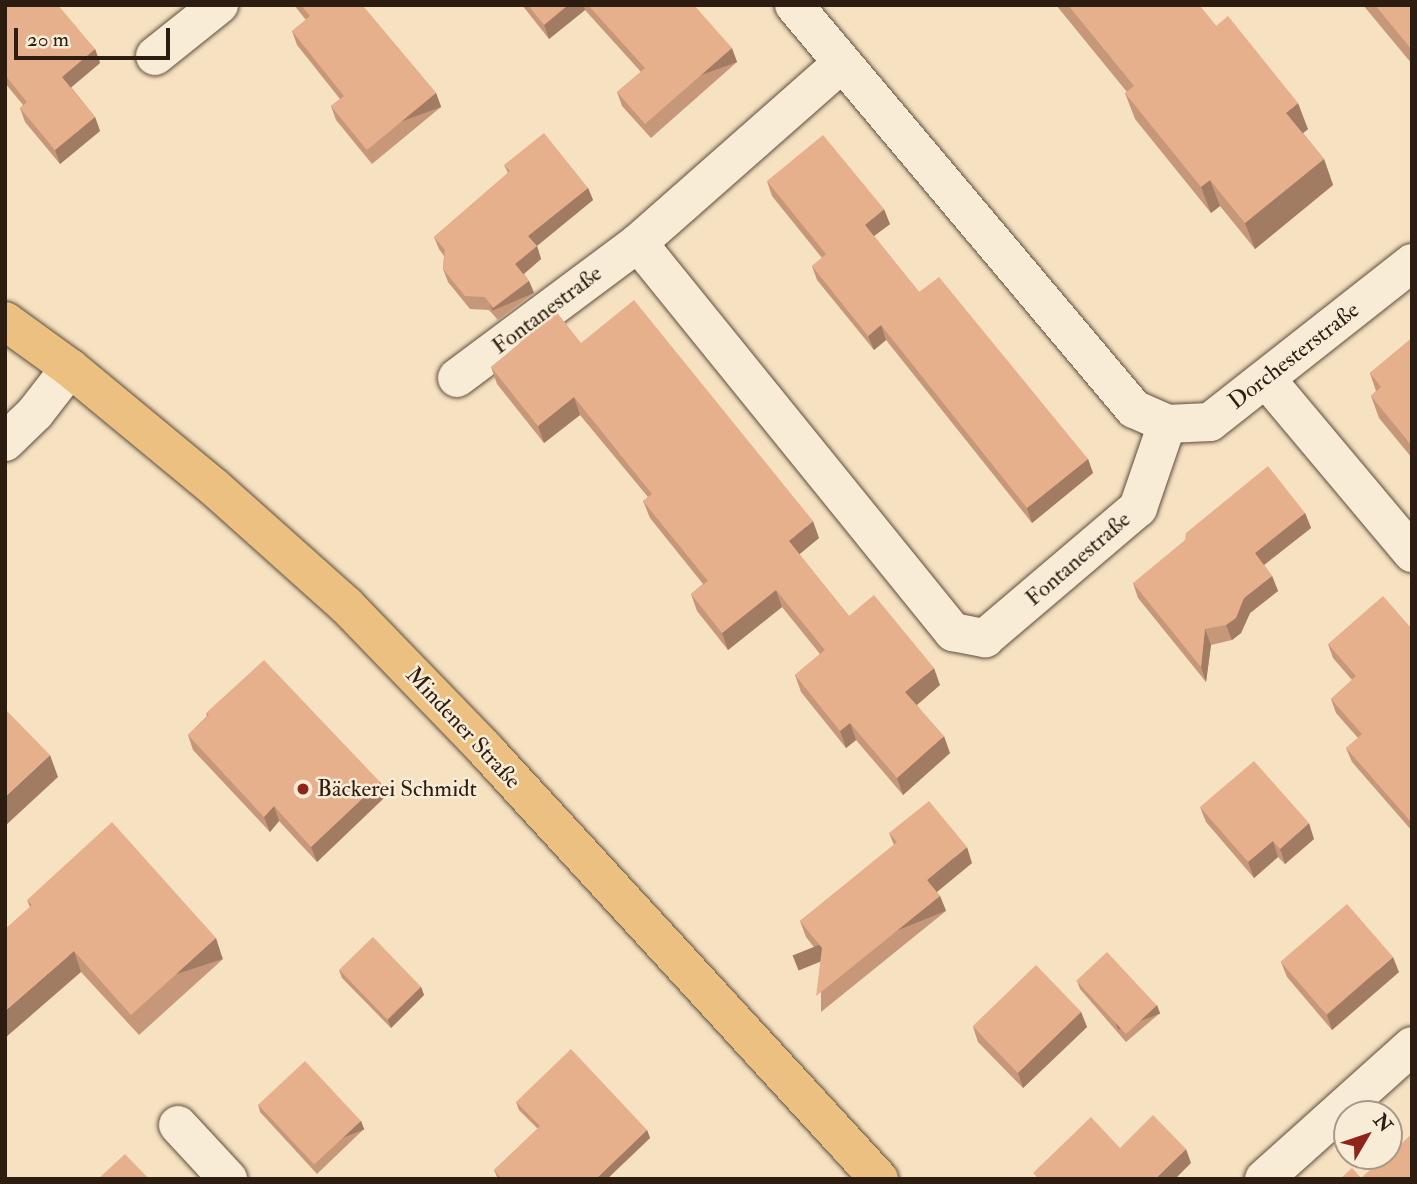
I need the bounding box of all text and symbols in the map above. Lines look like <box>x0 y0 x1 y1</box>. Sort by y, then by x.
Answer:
scale bar <box>18 14 173 58</box>
text: 20 m <box>27 26 69 53</box>
street label: Fontanestraße <box>487 260 607 360</box>
street label: Dorchesterstraße <box>1223 296 1365 416</box>
street label: Fontanestraße <box>1020 506 1136 612</box>
street label: Mindener Straße <box>400 661 526 795</box>
place label: Bäckerei Schmidt <box>317 775 477 803</box>
marker: Bäckerei Schmidt <box>295 781 311 797</box>
north arrow <box>1333 1100 1403 1170</box>
text: N <box>1368 1109 1397 1137</box>

